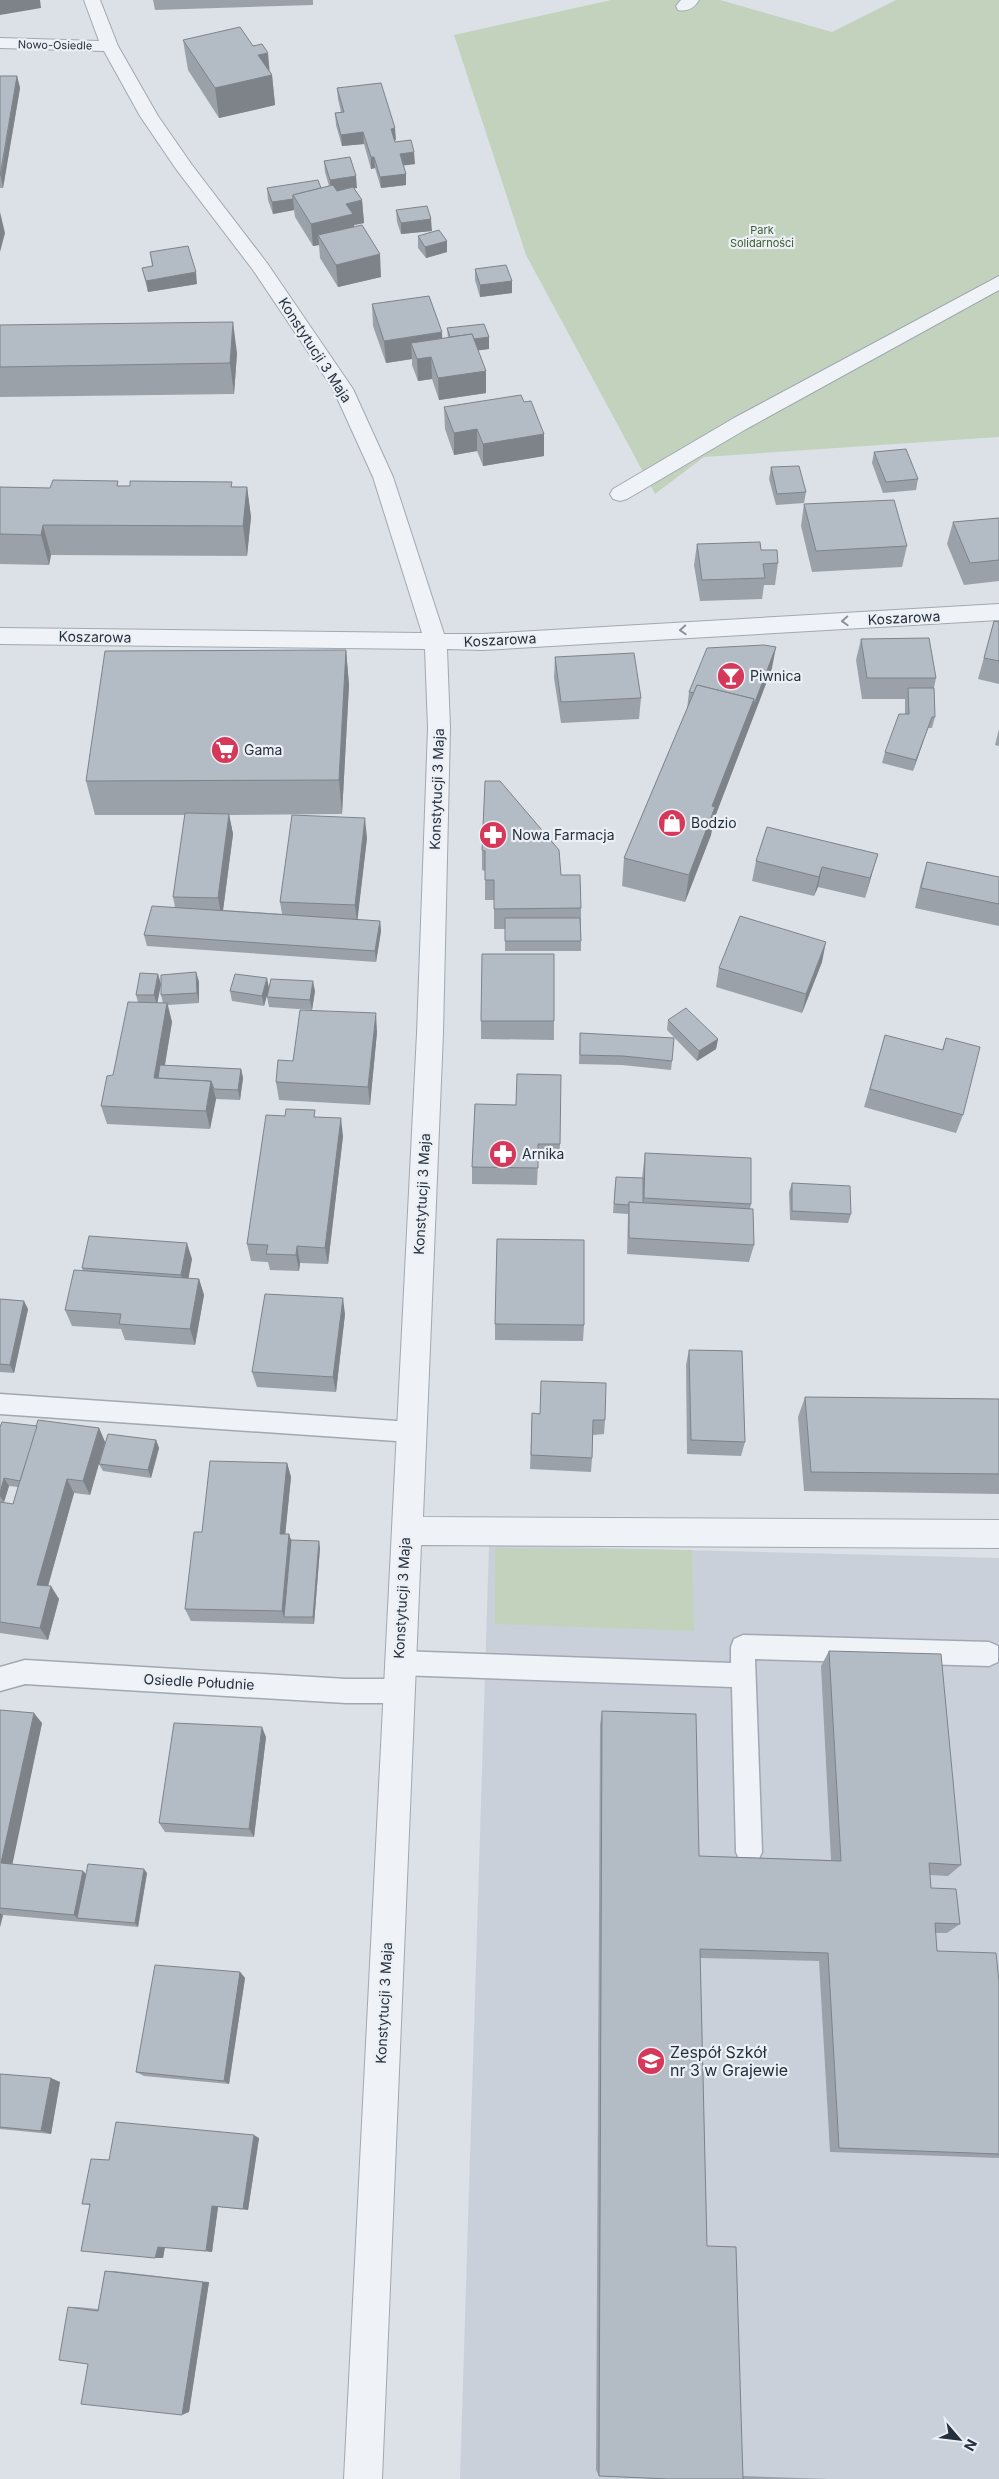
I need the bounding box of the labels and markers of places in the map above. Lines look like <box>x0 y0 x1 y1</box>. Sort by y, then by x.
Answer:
bar icon: Piwnica <box>716 661 746 691</box>
place label: Piwnica <box>750 667 801 684</box>
supermarket icon: Gama <box>210 735 240 765</box>
place label: Gama <box>244 741 282 758</box>
shop icon: Bodzio <box>657 808 687 838</box>
place label: Bodzio <box>691 814 737 831</box>
pharmacy icon: Nowa Farmacja <box>478 820 508 850</box>
place label: Nowa Farmacja <box>512 826 615 843</box>
pharmacy icon: Arnika <box>488 1139 518 1169</box>
place label: Arnika <box>522 1145 564 1162</box>
place label: Zespół Szkół nr 3 w Grajewie <box>670 2042 788 2080</box>
school or university icon: Zespół Szkół nr 3 w Grajewie <box>636 2046 666 2076</box>

